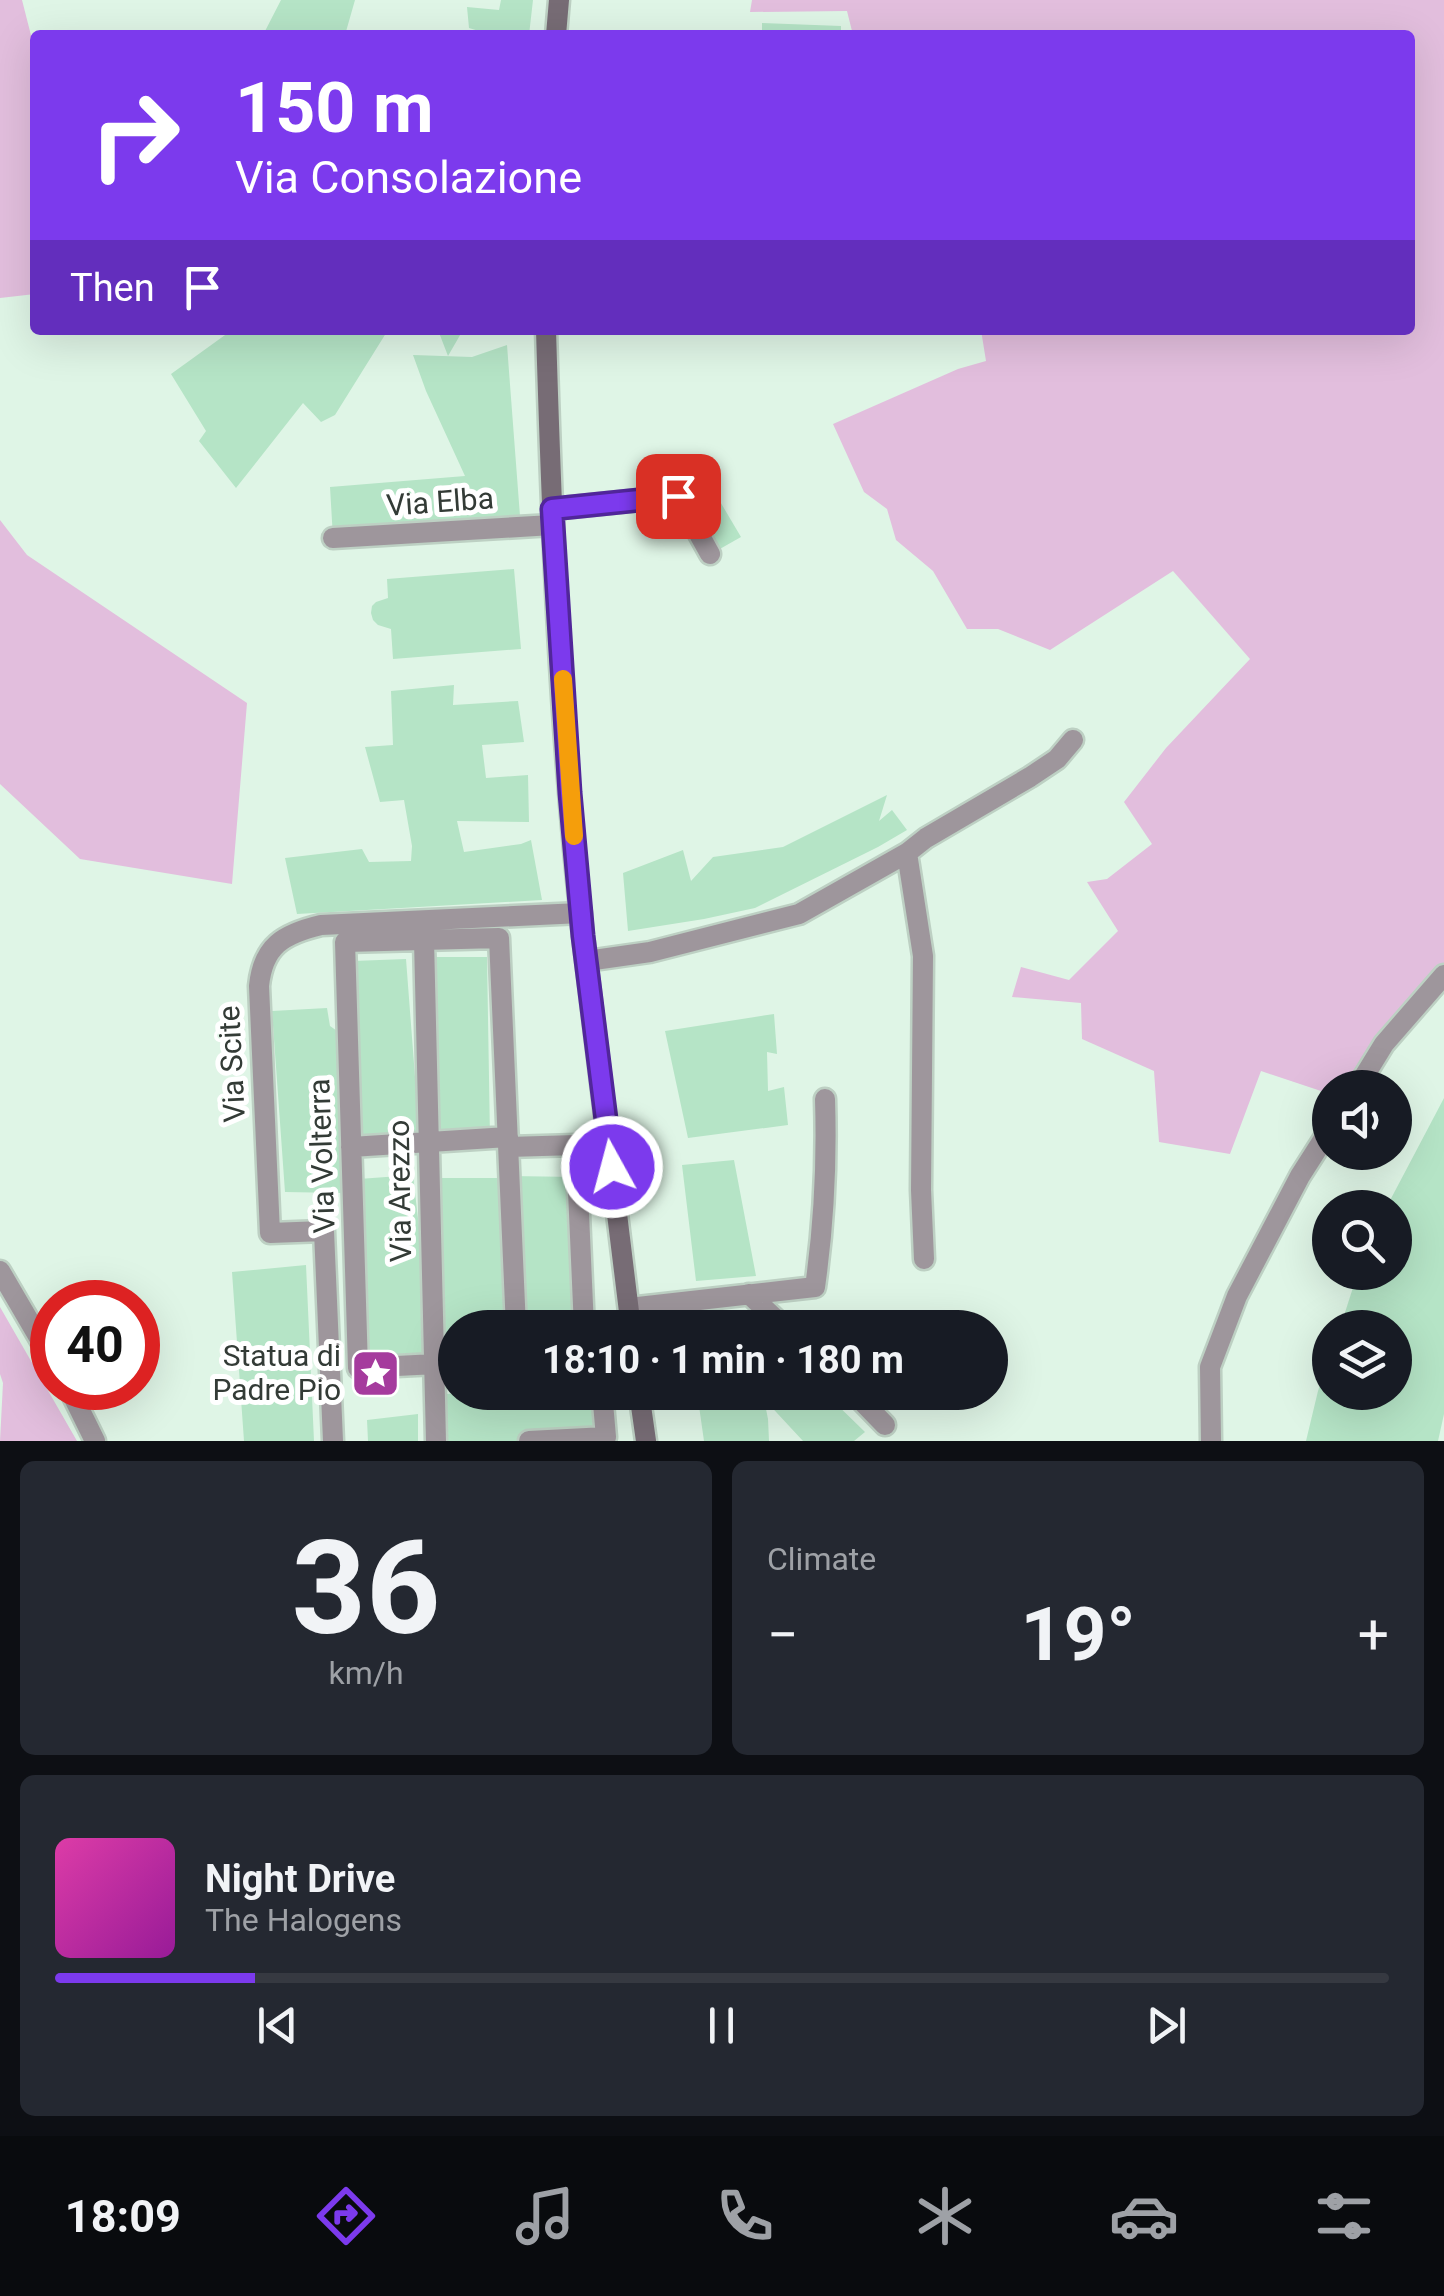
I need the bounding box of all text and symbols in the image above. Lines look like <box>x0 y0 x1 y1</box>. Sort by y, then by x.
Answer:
text: 150 m <box>235 67 434 149</box>
icon: right <box>70 70 200 200</box>
text: Via Consolazione <box>235 151 582 204</box>
icon: arrive <box>175 260 230 315</box>
text: Then <box>70 266 155 310</box>
pin <box>636 454 721 539</box>
icon: arrive <box>651 469 706 524</box>
street label: Via Elba <box>385 480 495 523</box>
street label: Via Scite <box>211 1005 252 1123</box>
map controls <box>1312 1070 1412 1410</box>
button: sound <box>1312 1070 1412 1170</box>
street label: Via Volterra <box>301 1078 342 1234</box>
position arrow <box>560 1115 664 1219</box>
street label: Via Arezzo <box>381 1120 418 1262</box>
button: search <box>1312 1190 1412 1290</box>
speed limit sign: 40 <box>30 1280 160 1410</box>
button: layers <box>1312 1310 1412 1410</box>
place label: Statua di Padre Pio <box>212 1338 341 1407</box>
text: 18:10 · 1 min · 180 m <box>542 1338 904 1382</box>
place icon: Statua di Padre Pio <box>350 1347 402 1399</box>
text: 36 <box>291 1512 441 1665</box>
text: Climate <box>767 1540 876 1578</box>
text: 19° <box>1020 1590 1136 1678</box>
text: − <box>767 1603 798 1667</box>
text: + <box>1358 1603 1389 1667</box>
text: km/h <box>328 1654 404 1692</box>
text: Night Drive <box>205 1857 395 1901</box>
text: The Halogens <box>205 1901 402 1939</box>
icon: previous <box>250 1998 305 2053</box>
icon: pause <box>694 1998 749 2053</box>
icon: next <box>1139 1998 1194 2053</box>
icon: directions <box>311 2181 381 2251</box>
icon: music <box>510 2181 580 2251</box>
icon: phone <box>710 2181 780 2251</box>
icon: climate <box>910 2181 980 2251</box>
icon: car <box>1109 2181 1179 2251</box>
icon: filters <box>1309 2181 1379 2251</box>
text: 18:09 <box>65 2190 181 2243</box>

